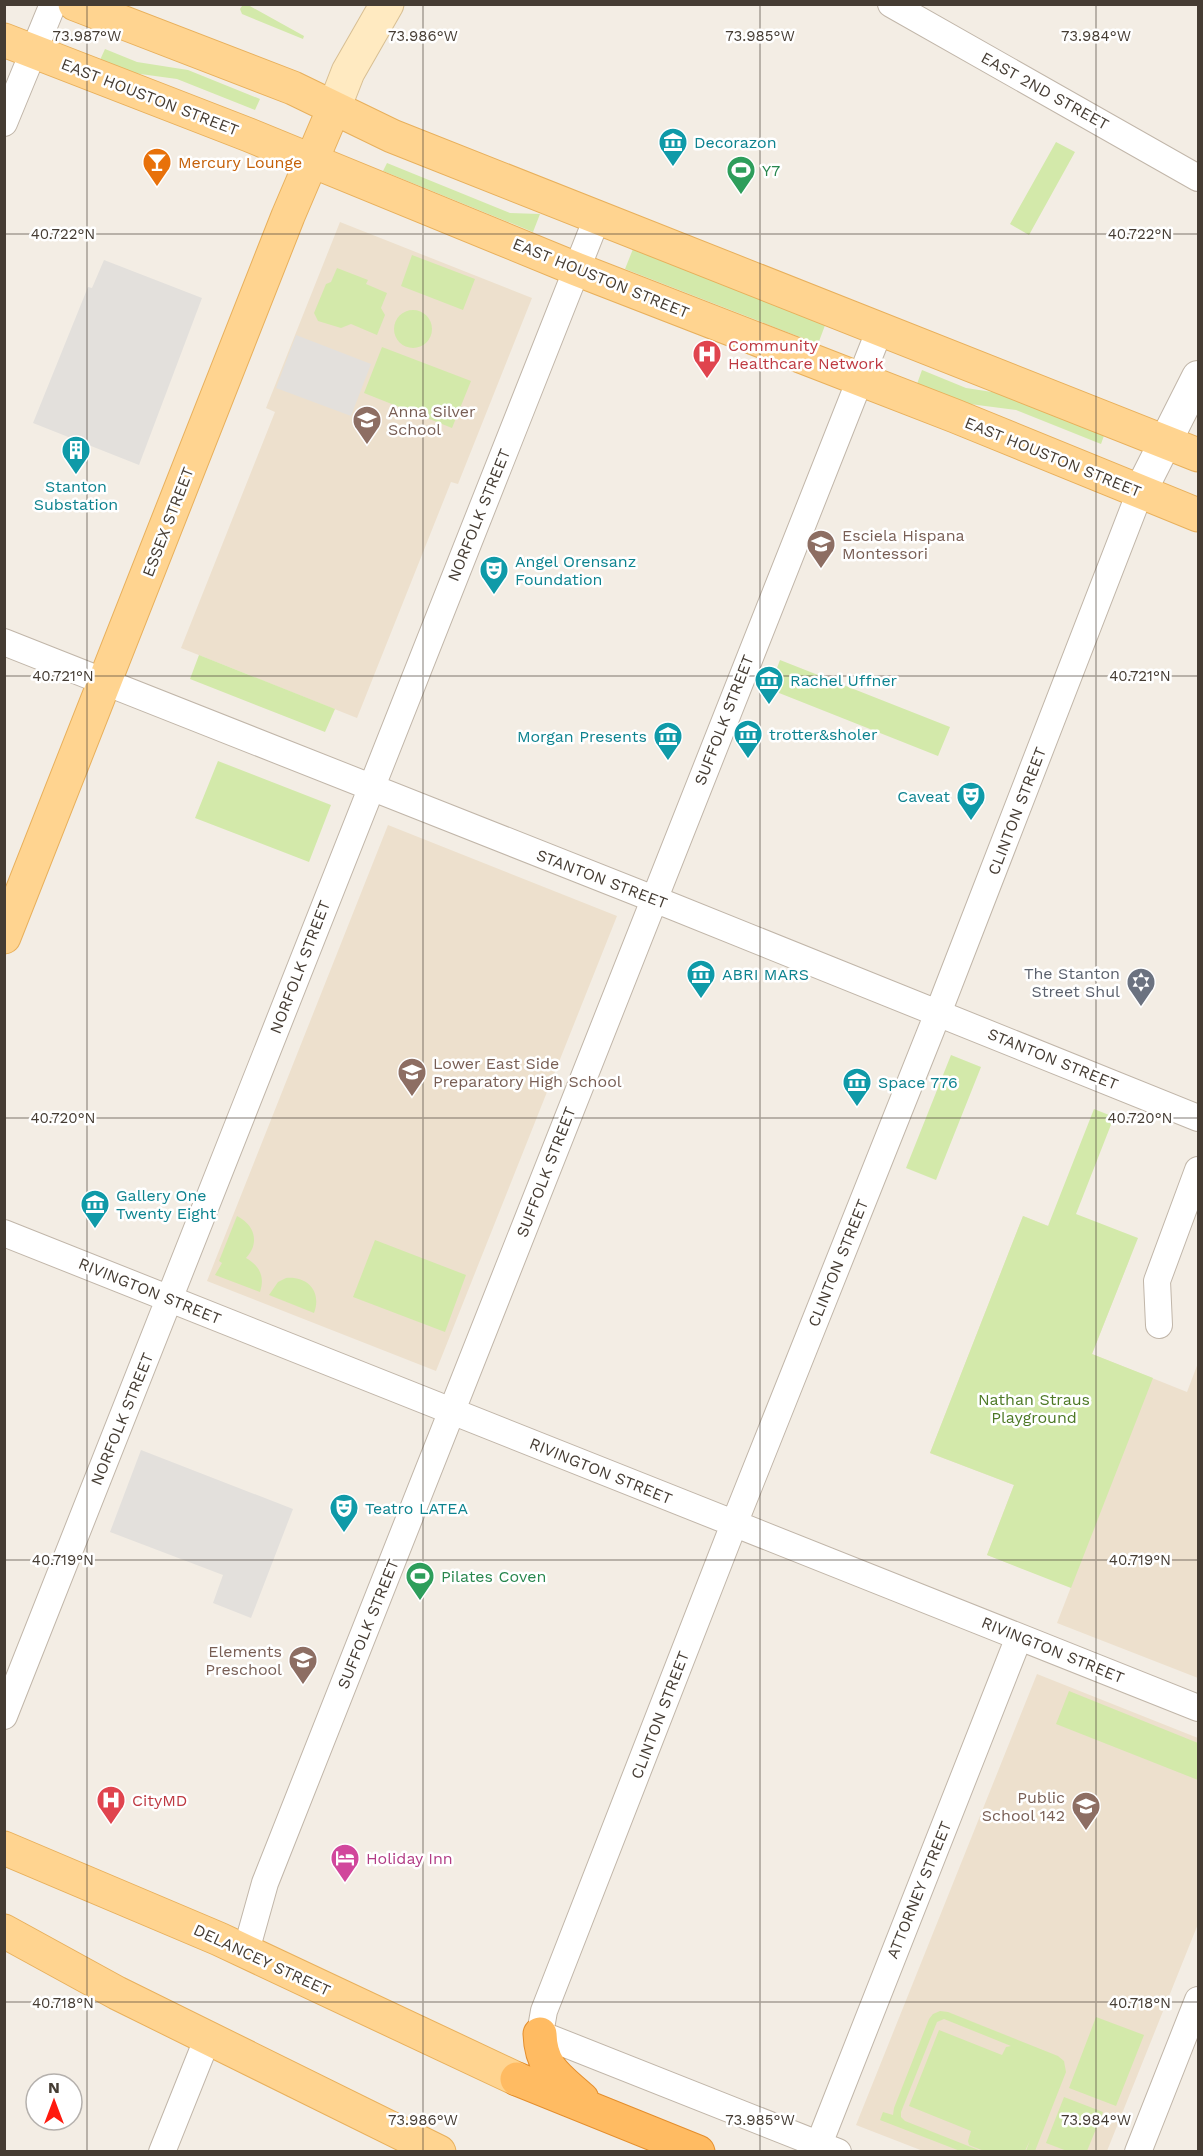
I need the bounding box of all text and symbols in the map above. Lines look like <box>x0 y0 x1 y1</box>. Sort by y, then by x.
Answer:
text: 73.987°W <box>53 27 121 45</box>
text: 73.986°W <box>388 27 458 45</box>
text: 73.985°W <box>725 27 795 45</box>
text: 73.984°W <box>1061 27 1131 45</box>
street label: EAST 2ND STREET <box>978 48 1113 134</box>
street label: EAST HOUSTON STREET <box>59 54 242 140</box>
museum icon: Decorazon <box>657 126 689 168</box>
place label: Decorazon <box>694 133 777 152</box>
bar icon: Mercury Lounge <box>141 146 173 188</box>
place label: Mercury Lounge <box>178 153 302 172</box>
sports icon: Y7 <box>725 154 757 196</box>
place label: Y7 <box>762 161 780 180</box>
text: 40.722°N <box>31 225 95 243</box>
text: 40.722°N <box>1108 225 1172 243</box>
street label: EAST HOUSTON STREET <box>510 234 692 322</box>
place label: Community Healthcare Network <box>728 336 884 373</box>
hospital icon: Community Healthcare Network <box>691 338 723 380</box>
place label: Anna Silver School <box>388 402 476 439</box>
school or university icon: Anna Silver School <box>351 404 383 446</box>
street label: EAST HOUSTON STREET <box>962 413 1144 501</box>
building icon: Stanton Substation <box>60 434 92 476</box>
street label: NORFOLK STREET <box>444 446 514 584</box>
street label: ESSEX STREET <box>138 464 198 580</box>
place label: Stanton Substation <box>34 477 118 514</box>
place label: Esciela Hispana Montessori <box>842 526 965 563</box>
school or university icon: Esciela Hispana Montessori <box>805 528 837 570</box>
place label: Angel Orensanz Foundation <box>515 552 636 589</box>
theatre icon: Angel Orensanz Foundation <box>478 554 510 596</box>
street label: SUFFOLK STREET <box>690 652 758 788</box>
museum icon: Rachel Uffner <box>753 664 785 706</box>
text: 40.721°N <box>32 667 94 685</box>
text: 40.721°N <box>1109 667 1171 685</box>
place label: Rachel Uffner <box>790 671 898 690</box>
museum icon: trotter&sholer <box>732 718 764 760</box>
museum icon: Morgan Presents <box>652 720 684 762</box>
place label: trotter&sholer <box>769 725 878 744</box>
place label: Morgan Presents <box>517 727 647 746</box>
street label: CLINTON STREET <box>984 744 1050 878</box>
theatre icon: Caveat <box>955 780 987 822</box>
place label: Caveat <box>897 787 950 806</box>
street label: STANTON STREET <box>534 845 671 913</box>
street label: NORFOLK STREET <box>266 897 334 1036</box>
museum icon: ABRI MARS <box>685 958 717 1000</box>
place label: The Stanton Street Shul <box>1024 964 1120 1001</box>
place label: ABRI MARS <box>722 965 809 984</box>
synagogue icon: The Stanton Street Shul <box>1125 966 1157 1008</box>
street label: STANTON STREET <box>985 1024 1121 1094</box>
place label: Lower East Side Preparatory High School <box>433 1054 622 1091</box>
school or university icon: Lower East Side Preparatory High School <box>396 1056 428 1098</box>
museum icon: Space 776 <box>841 1066 873 1108</box>
place label: Space 776 <box>878 1073 958 1092</box>
street label: SUFFOLK STREET <box>512 1104 580 1240</box>
text: 40.720°N <box>30 1109 96 1127</box>
text: 40.720°N <box>1107 1109 1173 1127</box>
place label: Gallery One Twenty Eight <box>116 1186 217 1223</box>
museum icon: Gallery One Twenty Eight <box>79 1188 111 1230</box>
street label: CLINTON STREET <box>804 1196 872 1329</box>
street label: RIVINGTON STREET <box>76 1254 224 1328</box>
street label: NORFOLK STREET <box>87 1350 157 1488</box>
park label: Nathan Straus Playground <box>978 1390 1090 1427</box>
street label: RIVINGTON STREET <box>527 1434 675 1508</box>
theatre icon: Teatro LATEA <box>328 1492 360 1534</box>
place label: Teatro LATEA <box>365 1499 468 1518</box>
text: 40.719°N <box>32 1551 94 1569</box>
text: 40.719°N <box>1109 1551 1171 1569</box>
street label: SUFFOLK STREET <box>333 1556 403 1692</box>
sports icon: Pilates Coven <box>404 1560 436 1602</box>
place label: Pilates Coven <box>441 1567 547 1586</box>
street label: RIVINGTON STREET <box>979 1613 1127 1687</box>
place label: Elements Preschool <box>205 1642 282 1679</box>
school or university icon: Elements Preschool <box>287 1644 319 1686</box>
street label: CLINTON STREET <box>627 1648 693 1782</box>
hospital icon: CityMD <box>95 1784 127 1826</box>
place label: Public School 142 <box>982 1788 1065 1825</box>
school or university icon: Public School 142 <box>1070 1790 1102 1832</box>
place label: CityMD <box>132 1791 187 1810</box>
street label: ATTORNEY STREET <box>883 1818 955 1962</box>
hotel icon: Holiday Inn <box>329 1842 361 1884</box>
place label: Holiday Inn <box>366 1849 453 1868</box>
street label: DELANCEY STREET <box>191 1920 334 2000</box>
text: 40.718°N <box>32 1994 94 2012</box>
text: 40.718°N <box>1109 1994 1171 2012</box>
north arrow <box>24 2072 84 2132</box>
text: N <box>48 2078 60 2097</box>
text: 73.986°W <box>388 2111 458 2129</box>
text: 73.985°W <box>725 2111 795 2129</box>
text: 73.984°W <box>1061 2111 1131 2129</box>

